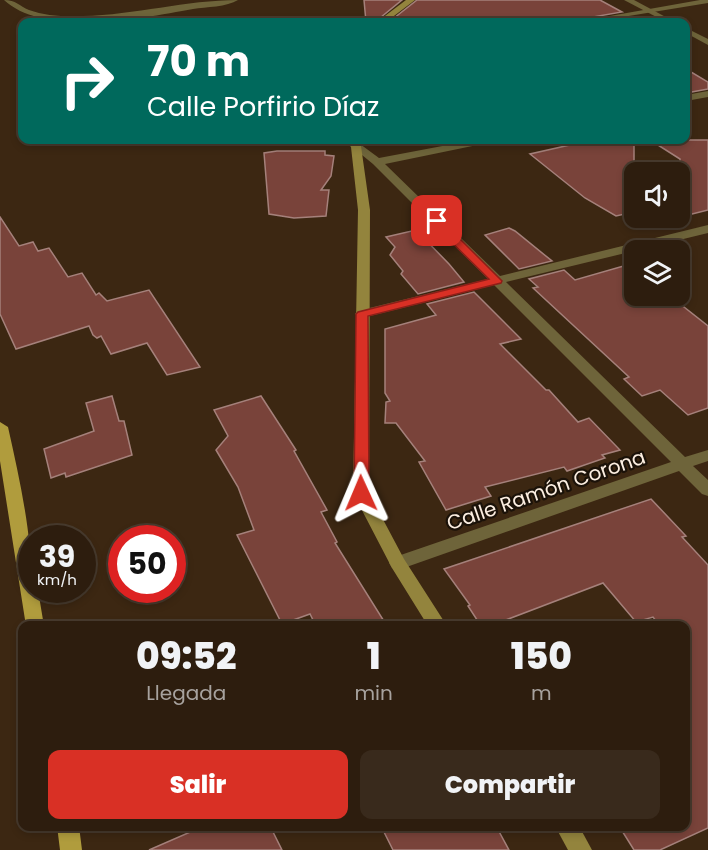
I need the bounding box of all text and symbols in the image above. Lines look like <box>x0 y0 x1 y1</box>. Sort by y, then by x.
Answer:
text: 70 m <box>147 32 250 91</box>
icon: right <box>48 42 126 120</box>
text: Calle Porfirio Díaz <box>147 88 379 125</box>
map controls <box>624 162 690 306</box>
button: sound <box>624 162 690 228</box>
pin <box>411 195 462 246</box>
icon: arrive <box>420 204 453 237</box>
button: layers <box>624 240 690 306</box>
street label: Calle Ramón Corona <box>443 443 649 537</box>
position arrow <box>329 461 393 525</box>
speed limit sign: 50 <box>108 525 186 603</box>
text: 39 <box>39 535 75 578</box>
text: km/h <box>37 569 77 590</box>
text: 09:52 <box>136 631 236 682</box>
text: 1 <box>367 631 381 682</box>
text: 150 <box>511 631 572 682</box>
text: Llegada <box>146 679 226 707</box>
text: min <box>354 679 393 707</box>
text: m <box>531 679 552 707</box>
button: Salir <box>48 750 348 819</box>
button: Compartir <box>360 750 660 819</box>

